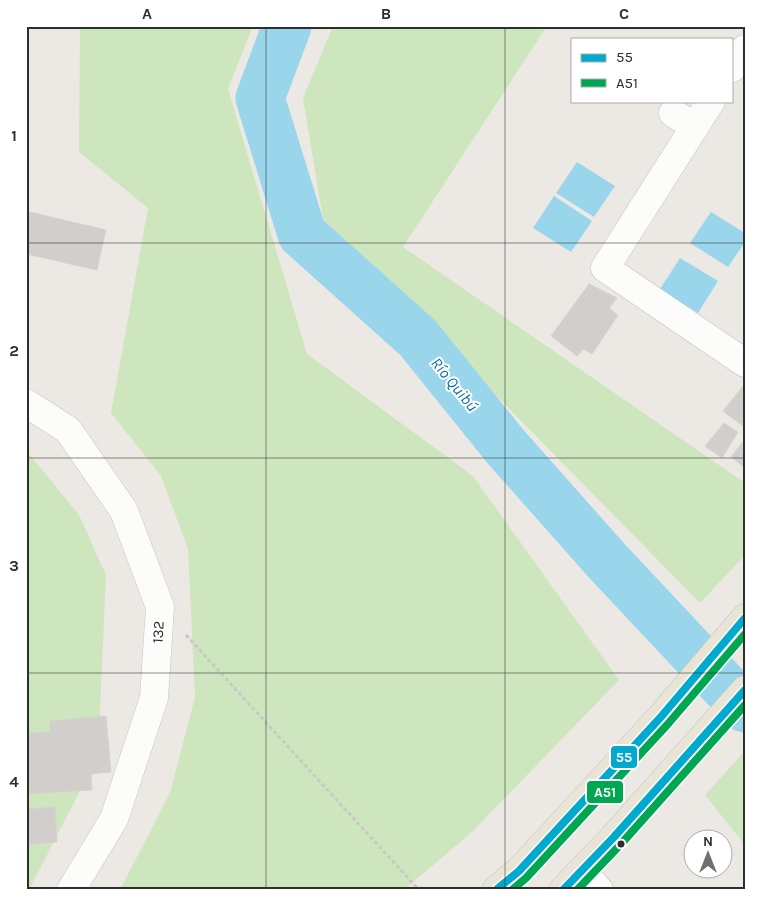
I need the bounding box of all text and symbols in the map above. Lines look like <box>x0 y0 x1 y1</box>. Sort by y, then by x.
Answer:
text: A <box>142 4 152 23</box>
text: B <box>381 4 391 23</box>
text: C <box>619 4 629 23</box>
legend <box>571 38 734 102</box>
text: 55 <box>616 48 633 66</box>
text: A51 <box>616 74 638 92</box>
text: 1 <box>11 126 17 145</box>
text: 2 <box>9 341 19 360</box>
water label: Río Quibú <box>427 353 482 415</box>
text: 3 <box>9 556 19 575</box>
street label: 132 <box>148 620 168 644</box>
line badge: 55 <box>610 745 638 769</box>
text: 55 <box>616 749 632 766</box>
text: 4 <box>9 772 19 791</box>
line badge: A51 <box>586 780 624 804</box>
text: A51 <box>594 784 616 801</box>
north arrow <box>684 828 734 878</box>
text: N <box>703 833 713 850</box>
unlabelled marker <box>616 839 626 849</box>

